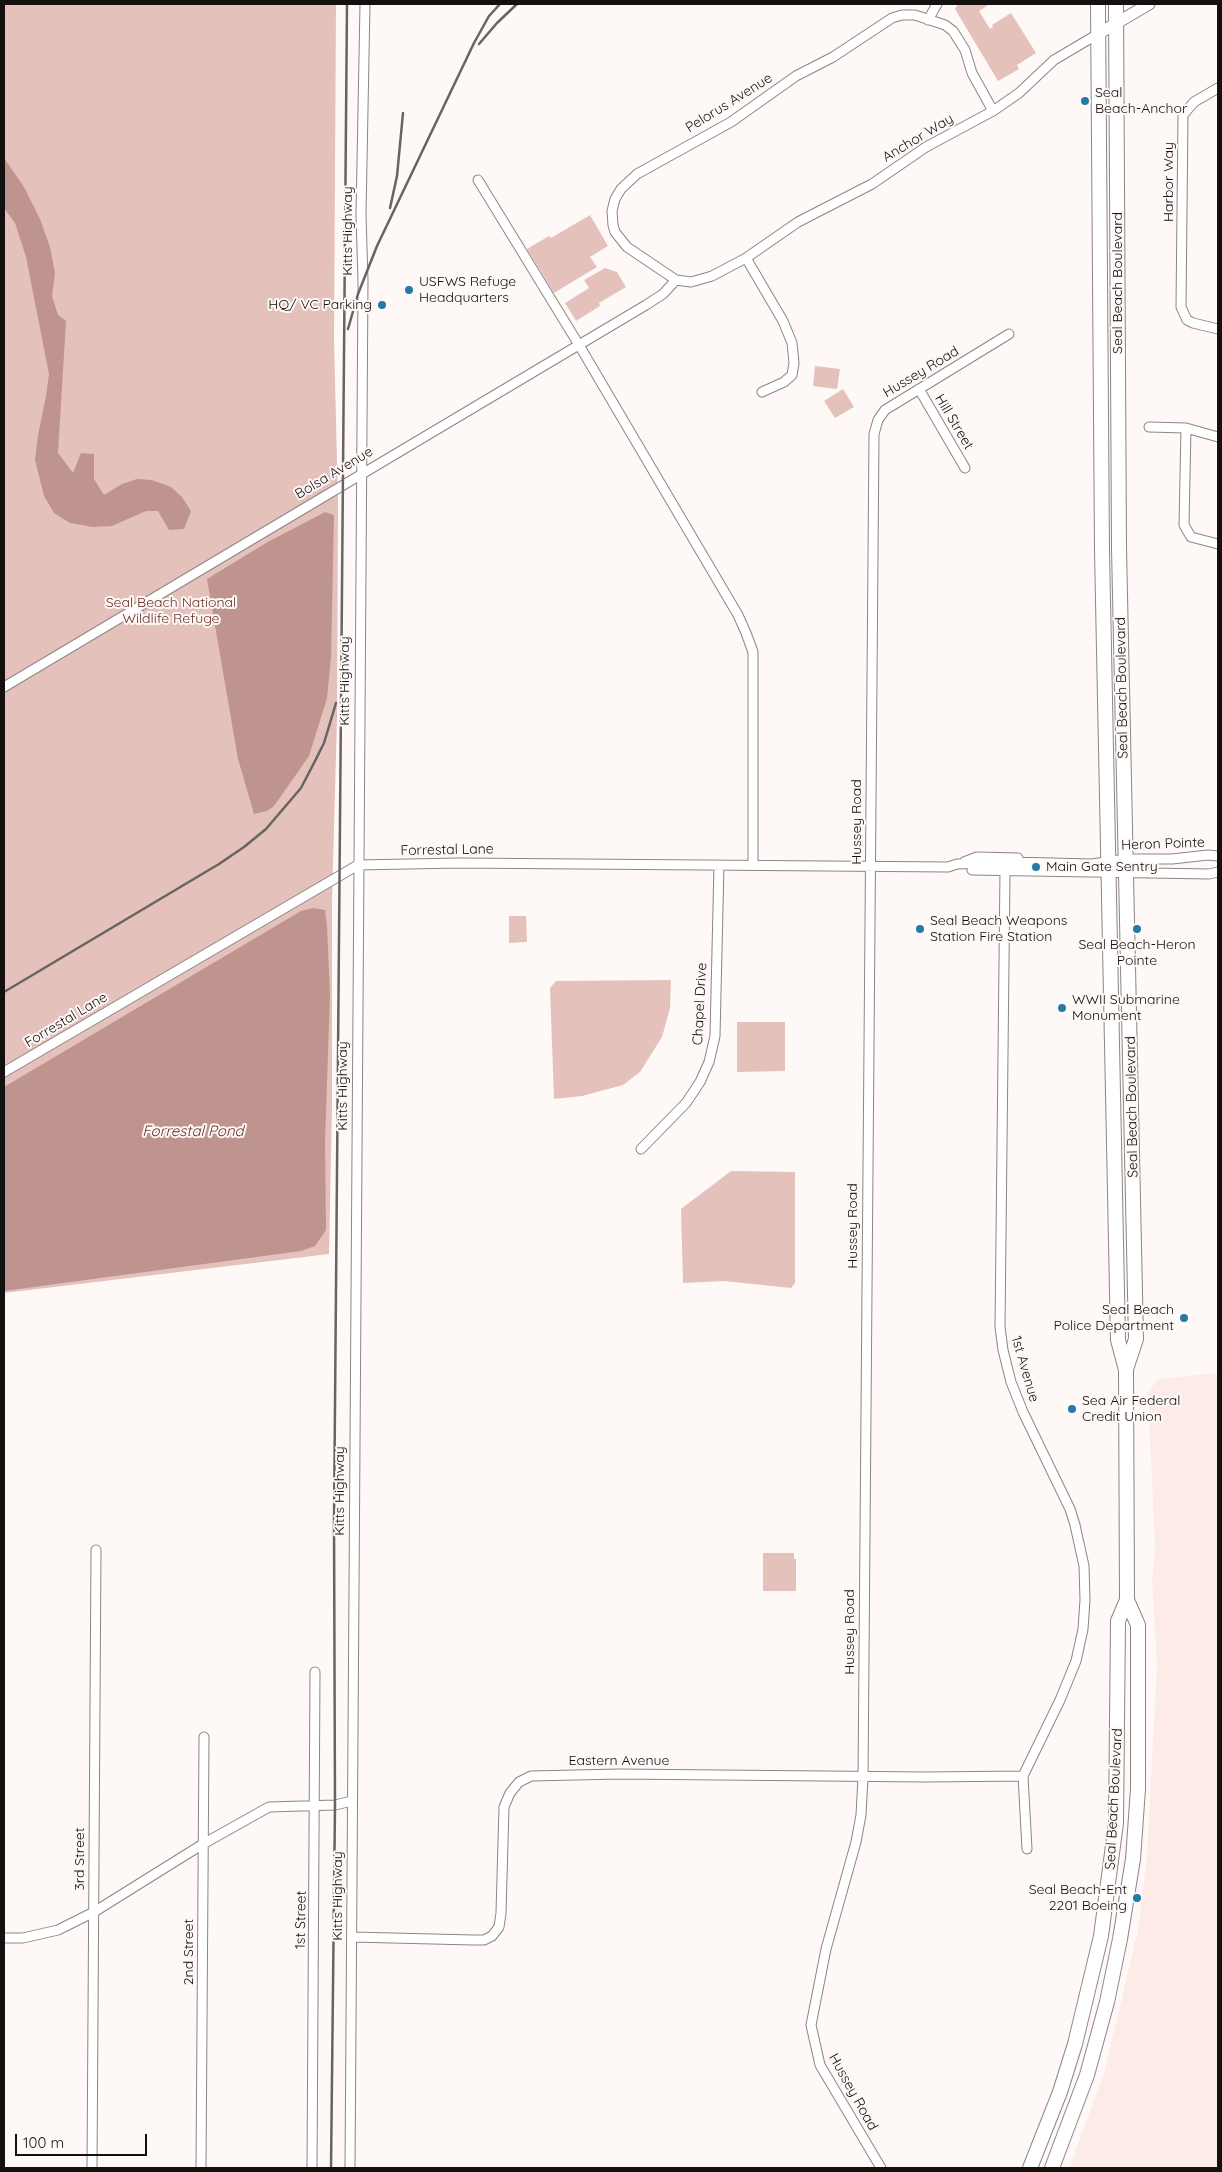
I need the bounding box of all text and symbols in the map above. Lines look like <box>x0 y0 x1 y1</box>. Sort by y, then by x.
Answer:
street label: Pelorus Avenue <box>682 70 776 136</box>
place label: Seal Beach-Anchor <box>1095 85 1187 118</box>
marker: Seal Beach-Anchor <box>1079 95 1091 107</box>
street label: Anchor Way <box>879 110 957 166</box>
street label: Harbor Way <box>1161 142 1177 222</box>
street label: Kitts Highway <box>340 186 356 276</box>
street label: Seal Beach Boulevard <box>1110 212 1126 354</box>
place label: USFWS Refuge Headquarters <box>419 274 516 306</box>
marker: USFWS Refuge Headquarters <box>403 284 415 296</box>
place label: HQ/ VC Parking <box>268 297 372 313</box>
marker: HQ/ VC Parking <box>376 299 388 311</box>
street label: Hussey Road <box>880 343 962 401</box>
street label: Hill Street <box>931 391 977 453</box>
street label: Bolsa Avenue <box>292 443 376 503</box>
park label: Seal Beach National Wildlife Refuge <box>106 595 236 628</box>
street label: Seal Beach Boulevard <box>1112 617 1132 759</box>
street label: Kitts Highway <box>337 636 353 726</box>
street label: Hussey Road <box>849 779 865 865</box>
street label: Heron Pointe <box>1121 834 1205 854</box>
street label: Forrestal Lane <box>400 841 494 859</box>
place label: Main Gate Sentry <box>1046 859 1158 875</box>
marker: Main Gate Sentry <box>1030 861 1042 873</box>
place label: Seal Beach Weapons Station Fire Station <box>930 913 1067 946</box>
marker: Seal Beach Weapons Station Fire Station <box>914 923 926 935</box>
marker: Seal Beach-Heron Pointe <box>1131 923 1143 935</box>
place label: Seal Beach-Heron Pointe <box>1078 937 1196 970</box>
street label: Chapel Drive <box>689 962 711 1046</box>
street label: Forrestal Lane <box>22 989 110 1051</box>
place label: WWII Submarine Monument <box>1072 992 1180 1024</box>
marker: WWII Submarine Monument <box>1056 1002 1068 1014</box>
street label: Seal Beach Boulevard <box>1122 1036 1142 1178</box>
street label: Kitts Highway <box>335 1041 351 1131</box>
water label: Forrestal Pond <box>142 1122 244 1140</box>
street label: Hussey Road <box>845 1183 861 1269</box>
place label: Seal Beach Police Department <box>1053 1302 1174 1334</box>
marker: Seal Beach Police Department <box>1178 1312 1190 1324</box>
street label: 1st Avenue <box>1008 1334 1042 1404</box>
place label: Sea Air Federal Credit Union <box>1082 1393 1180 1425</box>
marker: Sea Air Federal Credit Union <box>1066 1403 1078 1415</box>
street label: Kitts Highway <box>332 1446 348 1536</box>
street label: Hussey Road <box>842 1589 858 1675</box>
street label: Seal Beach Boulevard <box>1102 1728 1126 1870</box>
street label: Eastern Avenue <box>569 1753 669 1769</box>
street label: 3rd Street <box>72 1828 88 1890</box>
street label: Kitts Highway <box>330 1851 346 1941</box>
place label: Seal Beach-Ent 2201 Boeing <box>1029 1882 1127 1914</box>
street label: 1st Street <box>292 1891 310 1949</box>
marker: Seal Beach-Ent 2201 Boeing <box>1131 1892 1143 1904</box>
street label: 2nd Street <box>181 1919 197 1985</box>
street label: Hussey Road <box>825 2051 881 2133</box>
scale bar <box>18 2124 150 2156</box>
text: 100 m <box>23 2133 64 2152</box>

